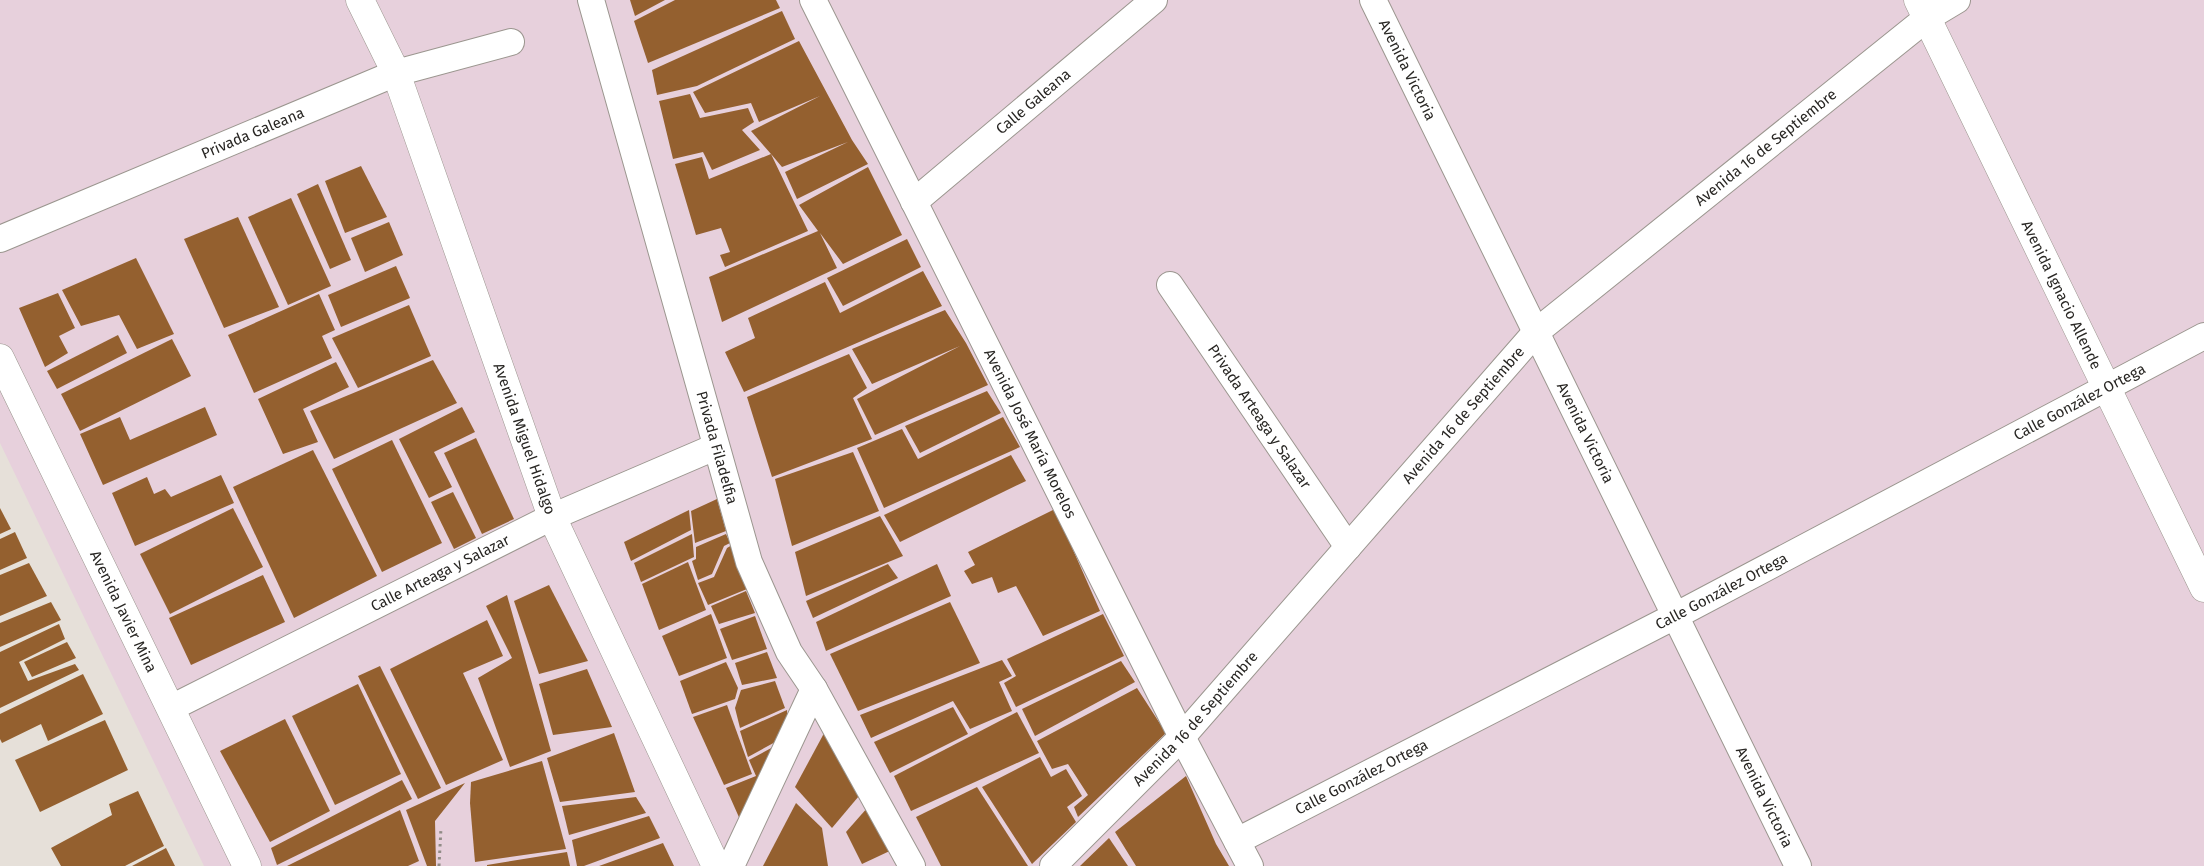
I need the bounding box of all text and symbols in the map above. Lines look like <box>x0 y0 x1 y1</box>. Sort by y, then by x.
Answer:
street label: Avenida Victoria <box>1375 17 1440 123</box>
street label: Calle Galeana <box>992 65 1074 138</box>
street label: Avenida 16 de Septiembre <box>1691 85 1840 210</box>
street label: Privada Galeana <box>199 104 307 163</box>
street label: Avenida Ignacio Allende <box>2018 218 2105 372</box>
street label: Privada Arteaga y Salazar <box>1204 341 1315 492</box>
street label: Avenida 16 de Septiembre <box>1399 343 1528 487</box>
street label: Avenida José María Morelos <box>980 346 1080 521</box>
street label: Calle González Ortega <box>2010 360 2149 444</box>
street label: Avenida Miguel Hidalgo <box>490 361 559 517</box>
street label: Avenida Victoria <box>1553 379 1618 486</box>
street label: Privada Filadelfia <box>692 389 741 506</box>
street label: Calle Arteaga y Salazar <box>368 531 513 615</box>
street label: Avenida Javier Mina <box>86 548 161 675</box>
street label: Calle González Ortega <box>1652 549 1791 634</box>
street label: Avenida 16 de Septiembre <box>1129 648 1262 790</box>
street label: Calle González Ortega <box>1292 735 1431 819</box>
street label: Avenida Victoria <box>1732 744 1797 851</box>

